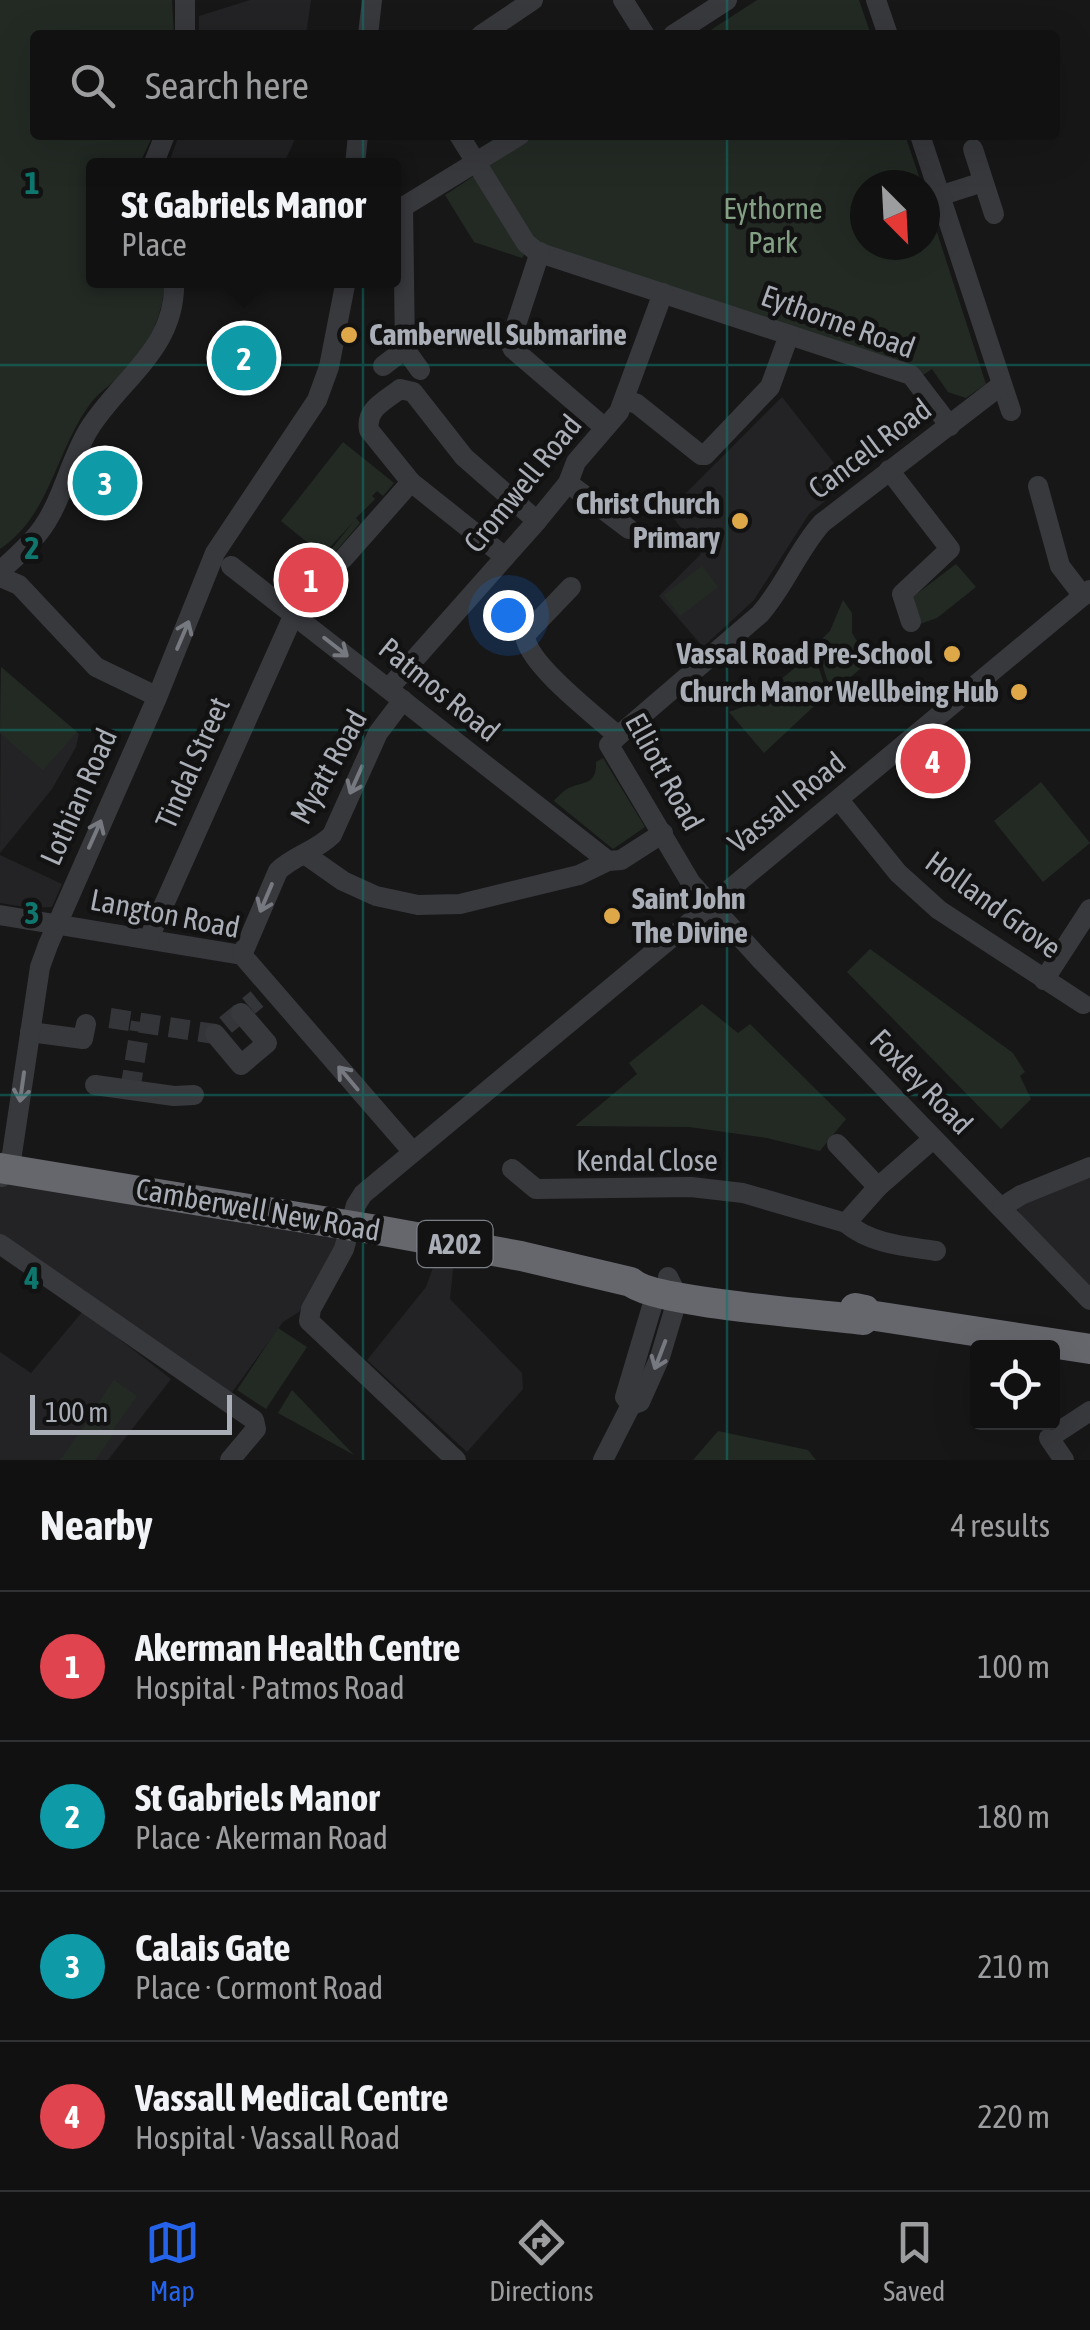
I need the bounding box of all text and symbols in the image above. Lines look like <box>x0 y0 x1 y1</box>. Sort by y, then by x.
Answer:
search box <box>30 30 1060 140</box>
icon: search <box>65 58 120 113</box>
text: Search here <box>145 64 309 107</box>
popup <box>86 158 401 288</box>
text: 1 <box>24 164 40 201</box>
north arrow <box>850 170 940 260</box>
text: St Gabriels Manor <box>121 183 366 226</box>
park label: Eythorne Park <box>723 191 823 259</box>
text: Place <box>121 226 187 263</box>
street label: Eythorne Road <box>757 278 920 365</box>
place label: Camberwell Submarine <box>369 317 627 351</box>
pin: 2 <box>212 320 276 396</box>
marker: Camberwell Submarine <box>338 324 360 346</box>
street label: Cancell Road <box>802 391 937 505</box>
street label: Cromwell Road <box>457 408 588 559</box>
pin: 3 <box>72 446 138 520</box>
place label: Christ Church Primary <box>576 486 721 554</box>
marker: Christ Church Primary <box>729 510 751 532</box>
text: 2 <box>24 529 40 566</box>
pin: 1 <box>278 542 344 618</box>
your location <box>483 590 534 641</box>
one-way arrow <box>176 620 194 651</box>
street label: Patmos Road <box>373 631 506 748</box>
one-way arrow <box>322 636 349 657</box>
place label: Vassal Road Pre-School <box>676 636 933 670</box>
marker: Vassal Road Pre-School <box>941 643 963 665</box>
place label: Church Manor Wellbeing Hub <box>679 674 999 708</box>
marker: Church Manor Wellbeing Hub <box>1008 681 1030 703</box>
street label: Tindal Street <box>148 692 236 833</box>
street label: Myatt Road <box>283 704 373 829</box>
street label: Elliott Road <box>619 707 711 836</box>
street label: Lothian Road <box>33 723 123 870</box>
pin: 4 <box>900 724 966 798</box>
street label: Vassall Road <box>721 745 852 860</box>
one-way arrow <box>346 764 365 794</box>
one-way arrow <box>87 820 106 850</box>
street label: Holland Grove <box>919 844 1068 965</box>
place label: Saint John The Divine <box>632 881 748 949</box>
street label: Langton Road <box>88 882 243 944</box>
one-way arrow <box>256 882 274 913</box>
text: 3 <box>24 894 40 931</box>
marker: Saint John The Divine <box>601 905 623 927</box>
street label: Foxley Road <box>864 1022 980 1141</box>
one-way arrow <box>337 1066 359 1092</box>
one-way arrow <box>13 1070 31 1102</box>
street label: Kendal Close <box>576 1143 718 1177</box>
street label: Camberwell New Road <box>133 1171 383 1247</box>
road number: A202 <box>418 1221 492 1267</box>
text: 4 <box>23 1259 40 1296</box>
one-way arrow <box>650 1338 668 1369</box>
map controls <box>970 1340 1060 1430</box>
button: locate <box>970 1340 1060 1430</box>
scale bar <box>30 1390 232 1434</box>
text: 100 m <box>45 1396 108 1428</box>
text: Nearby <box>40 1501 153 1549</box>
text: 4 results <box>951 1507 1050 1544</box>
text: Akerman Health Centre <box>135 1626 461 1669</box>
text: 1 <box>65 1648 80 1685</box>
text: 100 m <box>977 1648 1050 1685</box>
text: Hospital · Patmos Road <box>135 1669 405 1706</box>
text: St Gabriels Manor <box>135 1776 379 1819</box>
text: 2 <box>65 1798 80 1835</box>
text: 180 m <box>977 1798 1050 1835</box>
text: Place · Akerman Road <box>135 1819 388 1856</box>
text: Calais Gate <box>135 1926 291 1969</box>
text: 3 <box>65 1948 80 1985</box>
text: 210 m <box>977 1948 1050 1985</box>
text: Place · Cormont Road <box>135 1969 383 2006</box>
text: Vassall Medical Centre <box>135 2076 448 2119</box>
text: 4 <box>65 2098 80 2135</box>
text: 220 m <box>977 2098 1050 2135</box>
text: Hospital · Vassall Road <box>135 2119 400 2156</box>
tab: Map <box>145 2215 200 2307</box>
tab: Directions <box>489 2215 594 2307</box>
tab: Saved <box>883 2215 945 2307</box>

